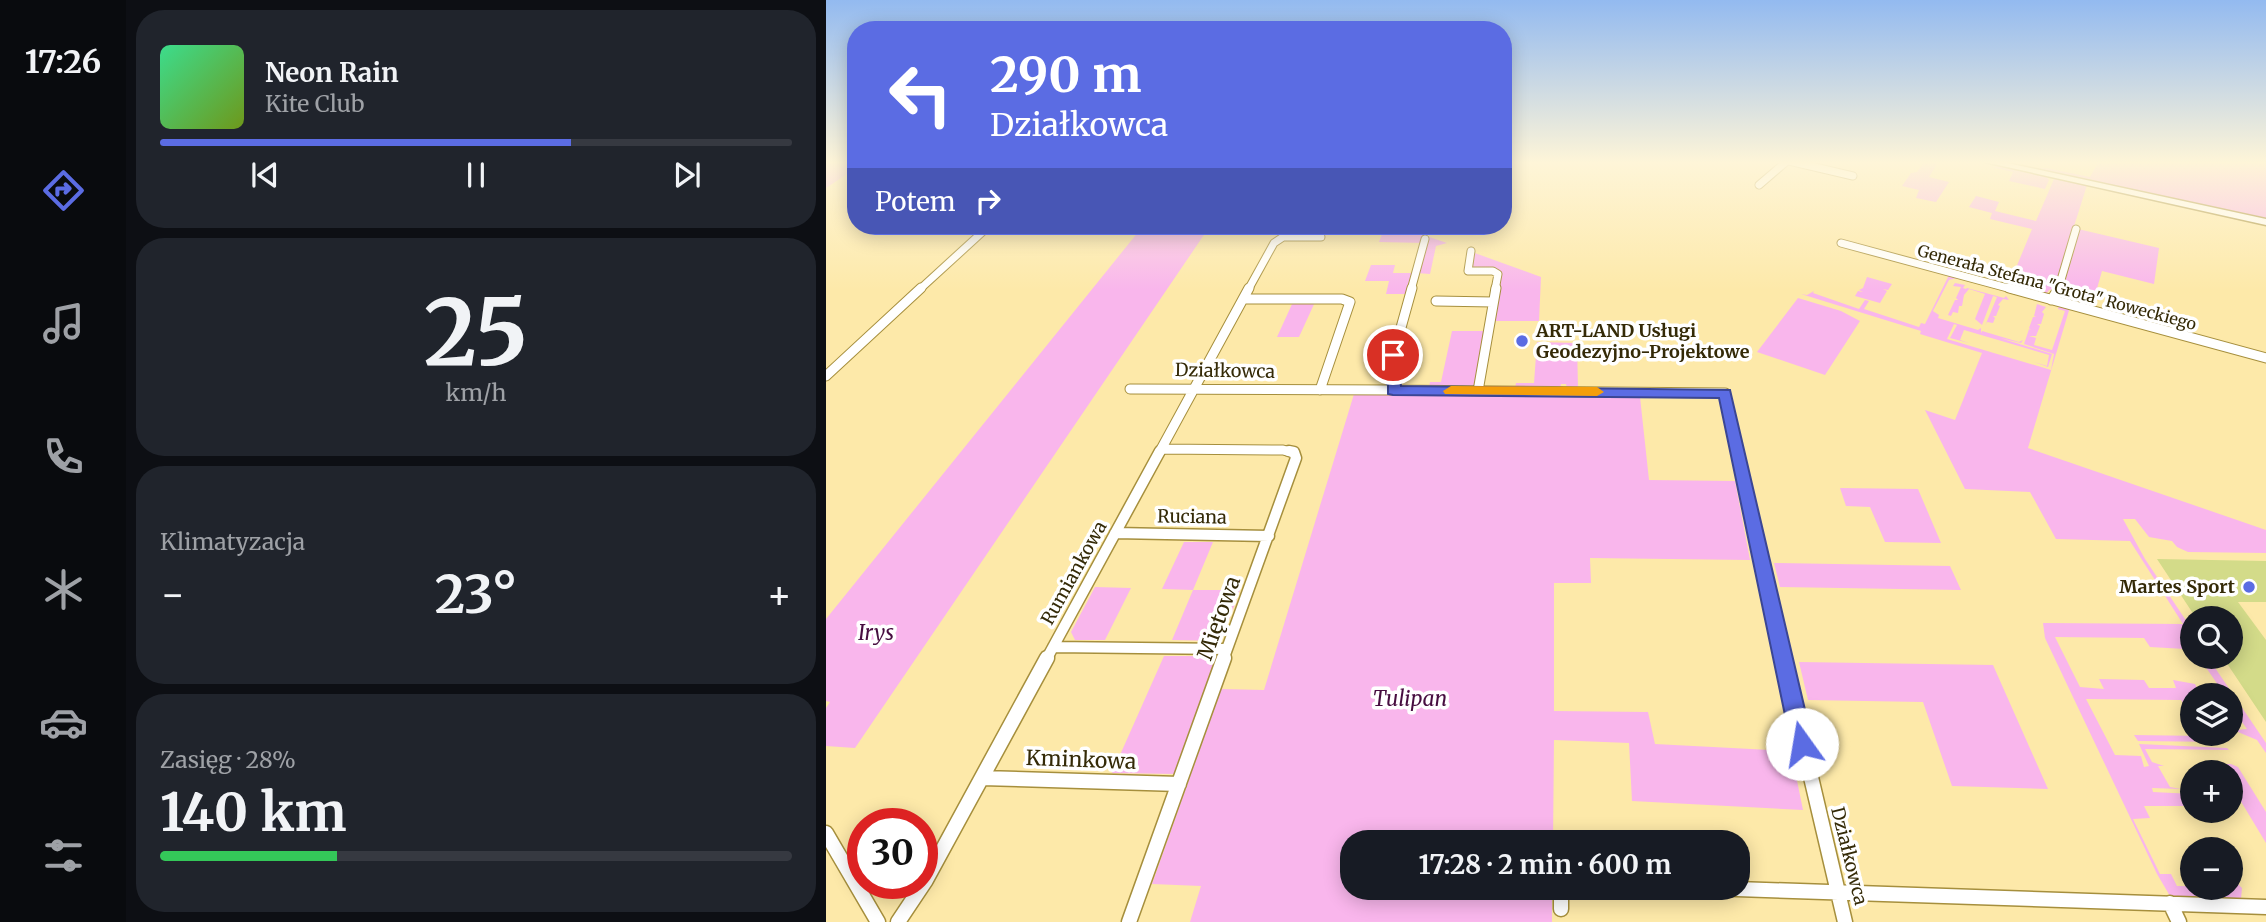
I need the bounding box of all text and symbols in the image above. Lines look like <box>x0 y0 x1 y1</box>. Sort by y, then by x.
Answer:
text: 17:26 <box>25 42 101 82</box>
text: 290 m <box>990 44 1142 105</box>
icon: left <box>875 49 966 140</box>
text: Neon Rain <box>265 56 399 89</box>
text: Kite Club <box>265 89 364 118</box>
text: Działkowca <box>990 105 1168 145</box>
icon: previous <box>246 156 284 194</box>
icon: pause <box>457 156 495 194</box>
icon: next <box>668 156 706 194</box>
icon: directions <box>39 166 88 215</box>
icon: right <box>969 182 1007 220</box>
text: Potem <box>875 185 955 218</box>
street label: Generała Stefana "Grota" Roweckiego <box>1915 240 2199 334</box>
text: 25 <box>424 275 528 390</box>
icon: music <box>39 299 88 348</box>
place label: ART-LAND Usługi Geodezyjno-Projektowe <box>1535 319 1750 363</box>
pin <box>1363 325 1423 385</box>
marker: ART-LAND Usługi Geodezyjno-Projektowe <box>1514 333 1530 349</box>
icon: arrive <box>1374 336 1412 374</box>
street label: Działkowca <box>1175 358 1276 383</box>
text: km/h <box>446 378 506 407</box>
icon: phone <box>39 432 88 481</box>
street label: Ruciana <box>1157 504 1227 529</box>
street label: Rumiankowa <box>1036 517 1112 629</box>
text: Klimatyzacja <box>160 527 305 556</box>
text: 23° <box>435 562 517 627</box>
icon: climate <box>39 565 88 614</box>
text: − <box>160 571 185 618</box>
text: + <box>767 571 792 618</box>
street label: Miętowa <box>1191 572 1246 664</box>
place label: Martes Sport <box>2119 575 2236 598</box>
marker: Martes Sport <box>2241 579 2257 595</box>
map controls <box>2180 606 2243 900</box>
button: search <box>2180 606 2243 669</box>
park label: Irys <box>858 619 894 646</box>
button: layers <box>2180 683 2243 746</box>
park label: Tulipan <box>1373 685 1447 712</box>
icon: car <box>39 698 88 747</box>
position arrow <box>1765 707 1839 781</box>
street label: Kminkowa <box>1025 744 1137 775</box>
text: Zasięg · 28% <box>160 745 296 774</box>
button: + <box>2180 760 2243 823</box>
text: 140 km <box>160 780 347 845</box>
street label: Działkowca <box>1826 804 1873 908</box>
speed limit sign: 30 <box>847 808 938 899</box>
icon: filters <box>39 831 88 880</box>
button: − <box>2180 837 2243 900</box>
text: 17:28 · 2 min · 600 m <box>1419 848 1671 881</box>

